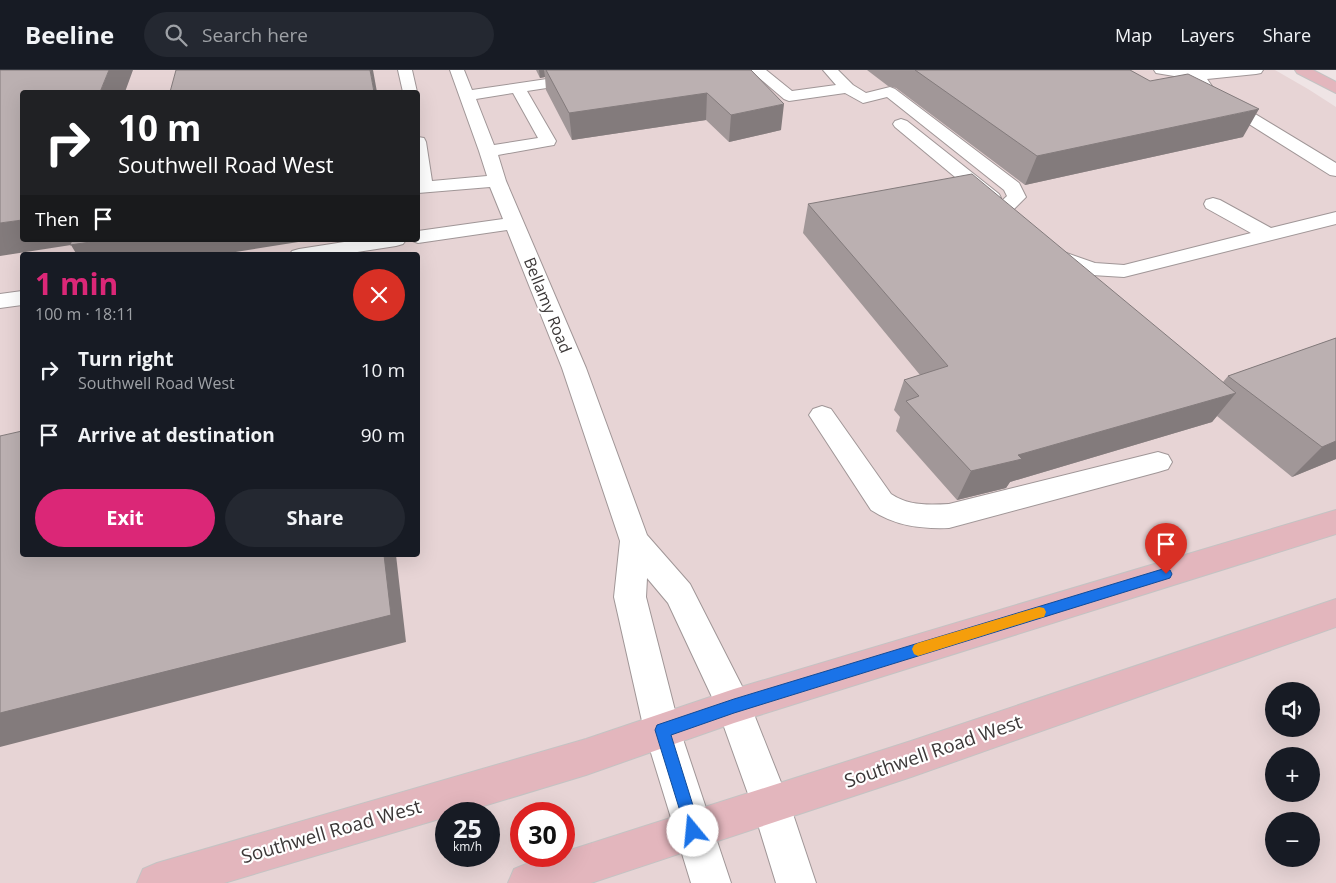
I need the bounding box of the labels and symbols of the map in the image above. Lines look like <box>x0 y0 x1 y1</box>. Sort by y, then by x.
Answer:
street label: Bellamy Road <box>519 254 577 356</box>
pin <box>1145 523 1187 574</box>
street label: Southwell Road West <box>841 708 1025 794</box>
street label: Southwell Road West <box>238 793 424 869</box>
speed limit sign: 30 <box>510 802 575 867</box>
position arrow <box>666 804 718 856</box>

